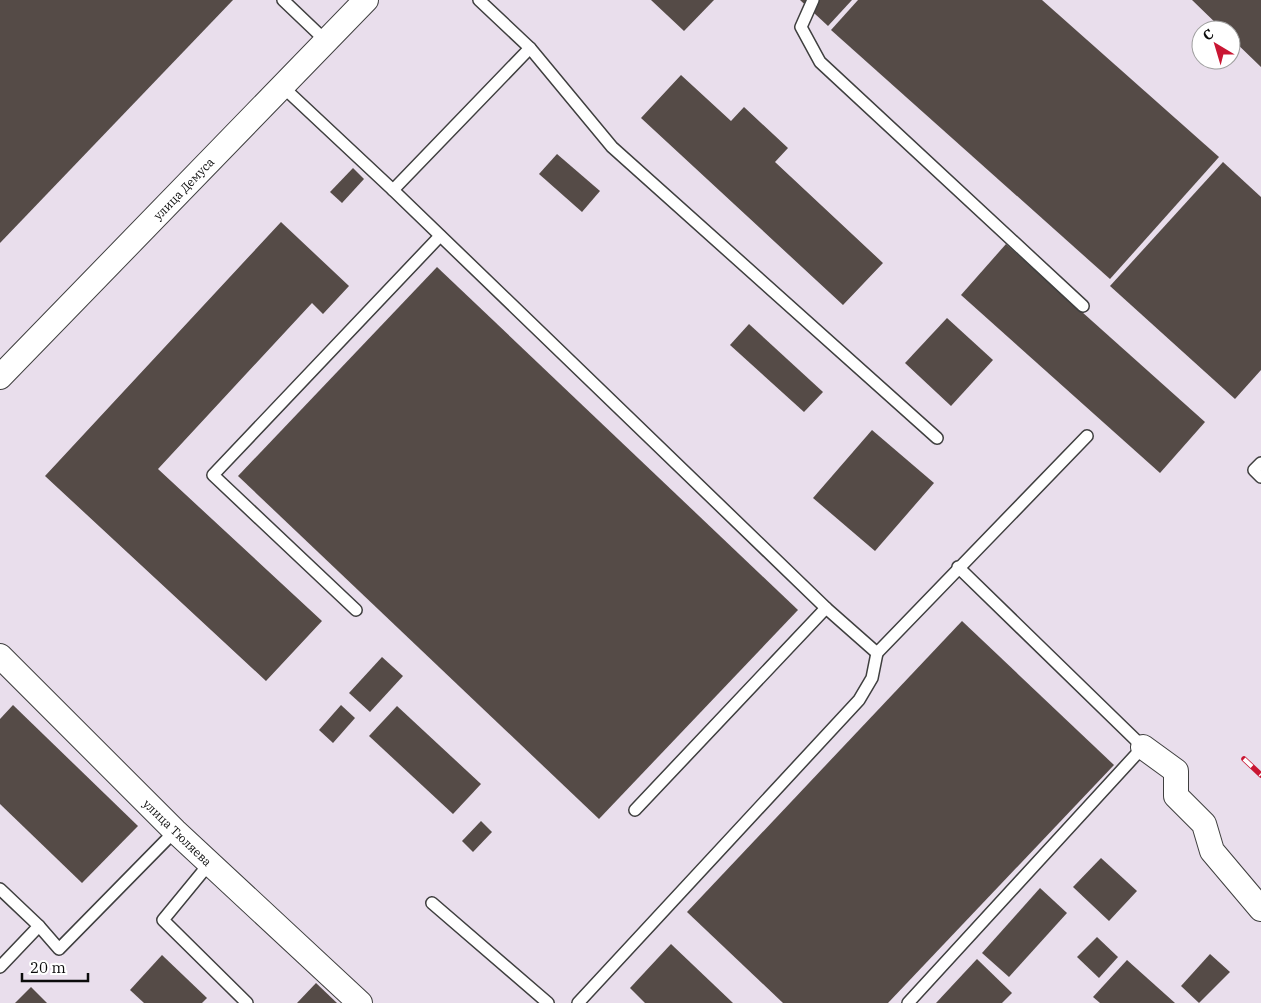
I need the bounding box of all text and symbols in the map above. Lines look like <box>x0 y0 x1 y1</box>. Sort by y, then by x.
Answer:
north arrow <box>1191 20 1241 70</box>
text: С <box>1199 25 1217 45</box>
street label: улица Демуса <box>150 154 217 223</box>
street label: улица Тюляева <box>140 796 215 869</box>
scale bar <box>22 950 89 982</box>
text: 20 m <box>30 958 66 977</box>

